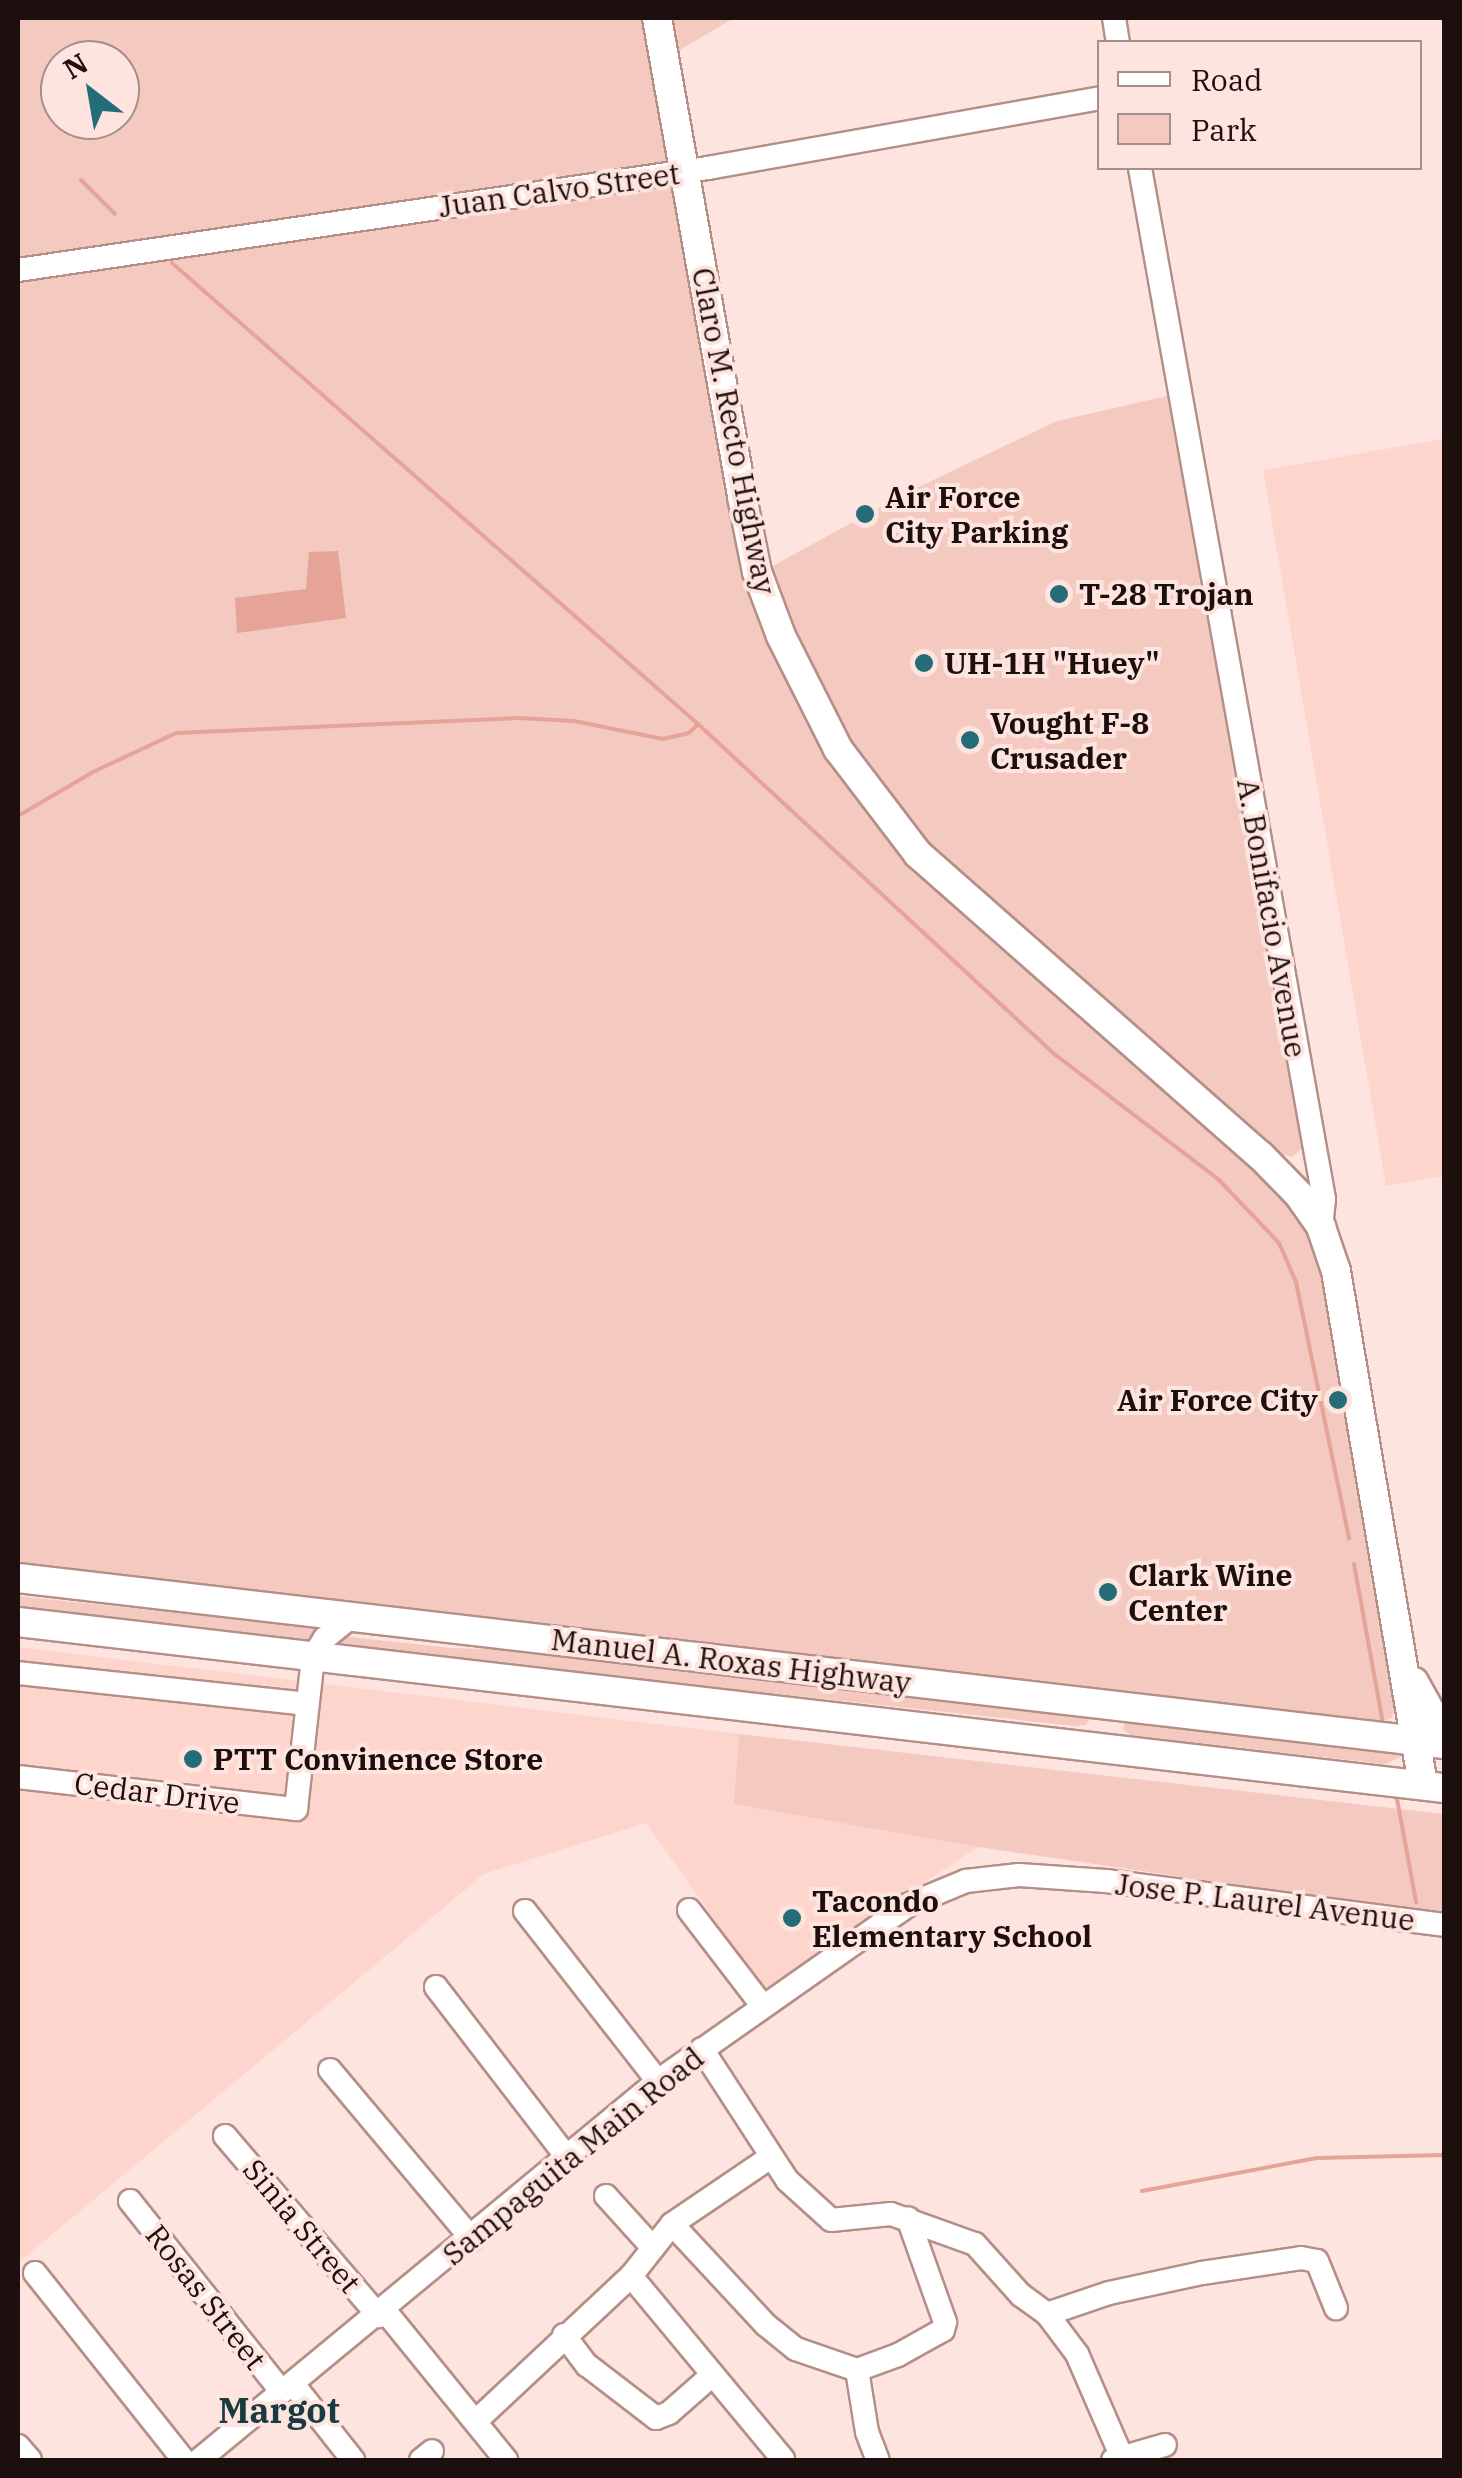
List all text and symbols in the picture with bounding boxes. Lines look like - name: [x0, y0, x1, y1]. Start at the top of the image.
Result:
- north arrow: [40, 40, 140, 140]
- legend: [1097, 40, 1422, 170]
- text: N: [56, 44, 94, 87]
- text: Road: [1191, 60, 1263, 99]
- text: Park: [1191, 110, 1257, 149]
- street label: Juan Calvo Street: [436, 155, 682, 225]
- street label: Claro M. Recto Highway: [685, 265, 783, 597]
- place label: Air Force City Parking: [885, 479, 1068, 550]
- marker: Air Force City Parking: [854, 503, 876, 525]
- place label: T-28 Trojan: [1079, 576, 1254, 612]
- marker: T-28 Trojan: [1048, 583, 1070, 605]
- place label: UH-1H "Huey": [944, 645, 1160, 681]
- marker: UH-1H "Huey": [913, 652, 935, 674]
- place label: Vought F-8 Crusader: [990, 705, 1149, 776]
- marker: Vought F-8 Crusader: [959, 729, 981, 751]
- street label: A. Bonifacio Avenue: [1230, 776, 1314, 1060]
- place label: Air Force City: [1117, 1382, 1318, 1418]
- marker: Air Force City: [1327, 1389, 1349, 1411]
- place label: Clark Wine Center: [1128, 1557, 1293, 1628]
- marker: Clark Wine Center: [1097, 1581, 1119, 1603]
- street label: Manuel A. Roxas Highway: [549, 1621, 913, 1701]
- place label: PTT Convinence Store: [213, 1741, 543, 1777]
- marker: PTT Convinence Store: [182, 1748, 204, 1770]
- street label: Cedar Drive: [72, 1765, 242, 1821]
- street label: Jose P. Laurel Avenue: [1113, 1866, 1417, 1938]
- place label: Tacondo Elementary School: [812, 1883, 1092, 1954]
- marker: Tacondo Elementary School: [781, 1907, 803, 1929]
- street label: Sampaguita Main Road: [435, 2040, 711, 2272]
- street label: Sinia Street: [236, 2152, 368, 2300]
- street label: Rosas Street: [138, 2218, 274, 2376]
- district label: Margot: [218, 2389, 340, 2431]

